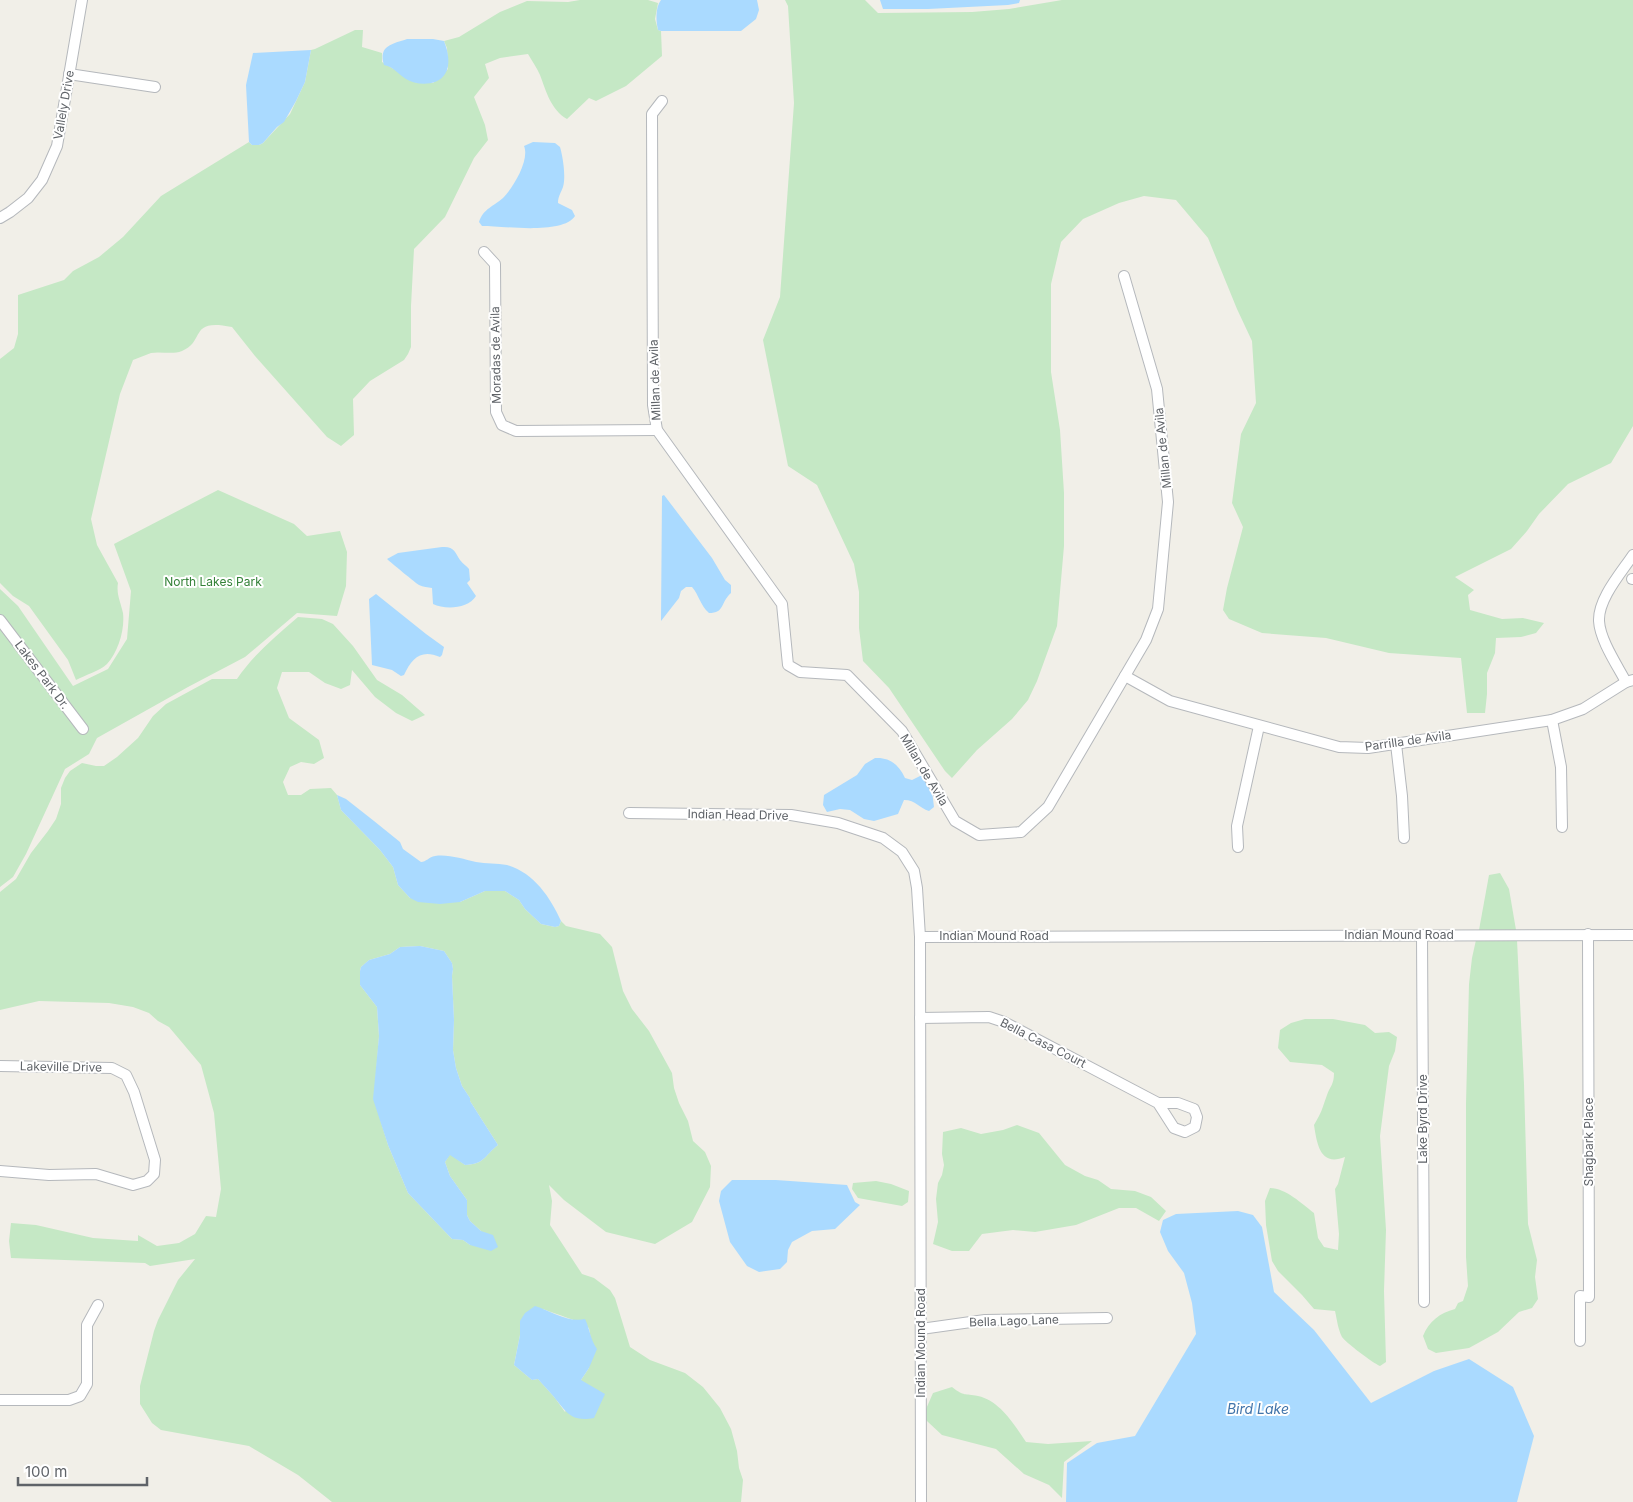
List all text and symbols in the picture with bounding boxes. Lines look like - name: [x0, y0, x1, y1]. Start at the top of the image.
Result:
- street label: Vallely Drive: [50, 69, 77, 141]
- street label: Moradas de Avila: [487, 306, 504, 404]
- street label: Millan de Avila: [646, 339, 663, 421]
- street label: Millan de Avila: [1151, 407, 1174, 489]
- park label: North Lakes Park: [164, 574, 262, 589]
- street label: Lakes Park Dr.: [12, 638, 73, 712]
- street label: Parrilla de Avila: [1364, 727, 1452, 754]
- street label: Millan de Avila: [897, 731, 952, 808]
- street label: Indian Head Drive: [687, 806, 789, 823]
- street label: Indian Mound Road: [1344, 927, 1454, 942]
- street label: Indian Mound Road: [939, 928, 1049, 943]
- street label: Bella Casa Court: [998, 1014, 1089, 1071]
- street label: Lakeville Drive: [20, 1058, 102, 1075]
- street label: Lake Byrd Drive: [1415, 1074, 1430, 1164]
- street label: Shagbark Place: [1581, 1098, 1596, 1186]
- street label: Indian Mound Road: [913, 1288, 928, 1398]
- street label: Bella Lago Lane: [969, 1311, 1059, 1330]
- water label: Bird Lake: [1227, 1400, 1289, 1417]
- scale bar: [18, 1454, 146, 1486]
- text: 100 m: [25, 1462, 67, 1481]

